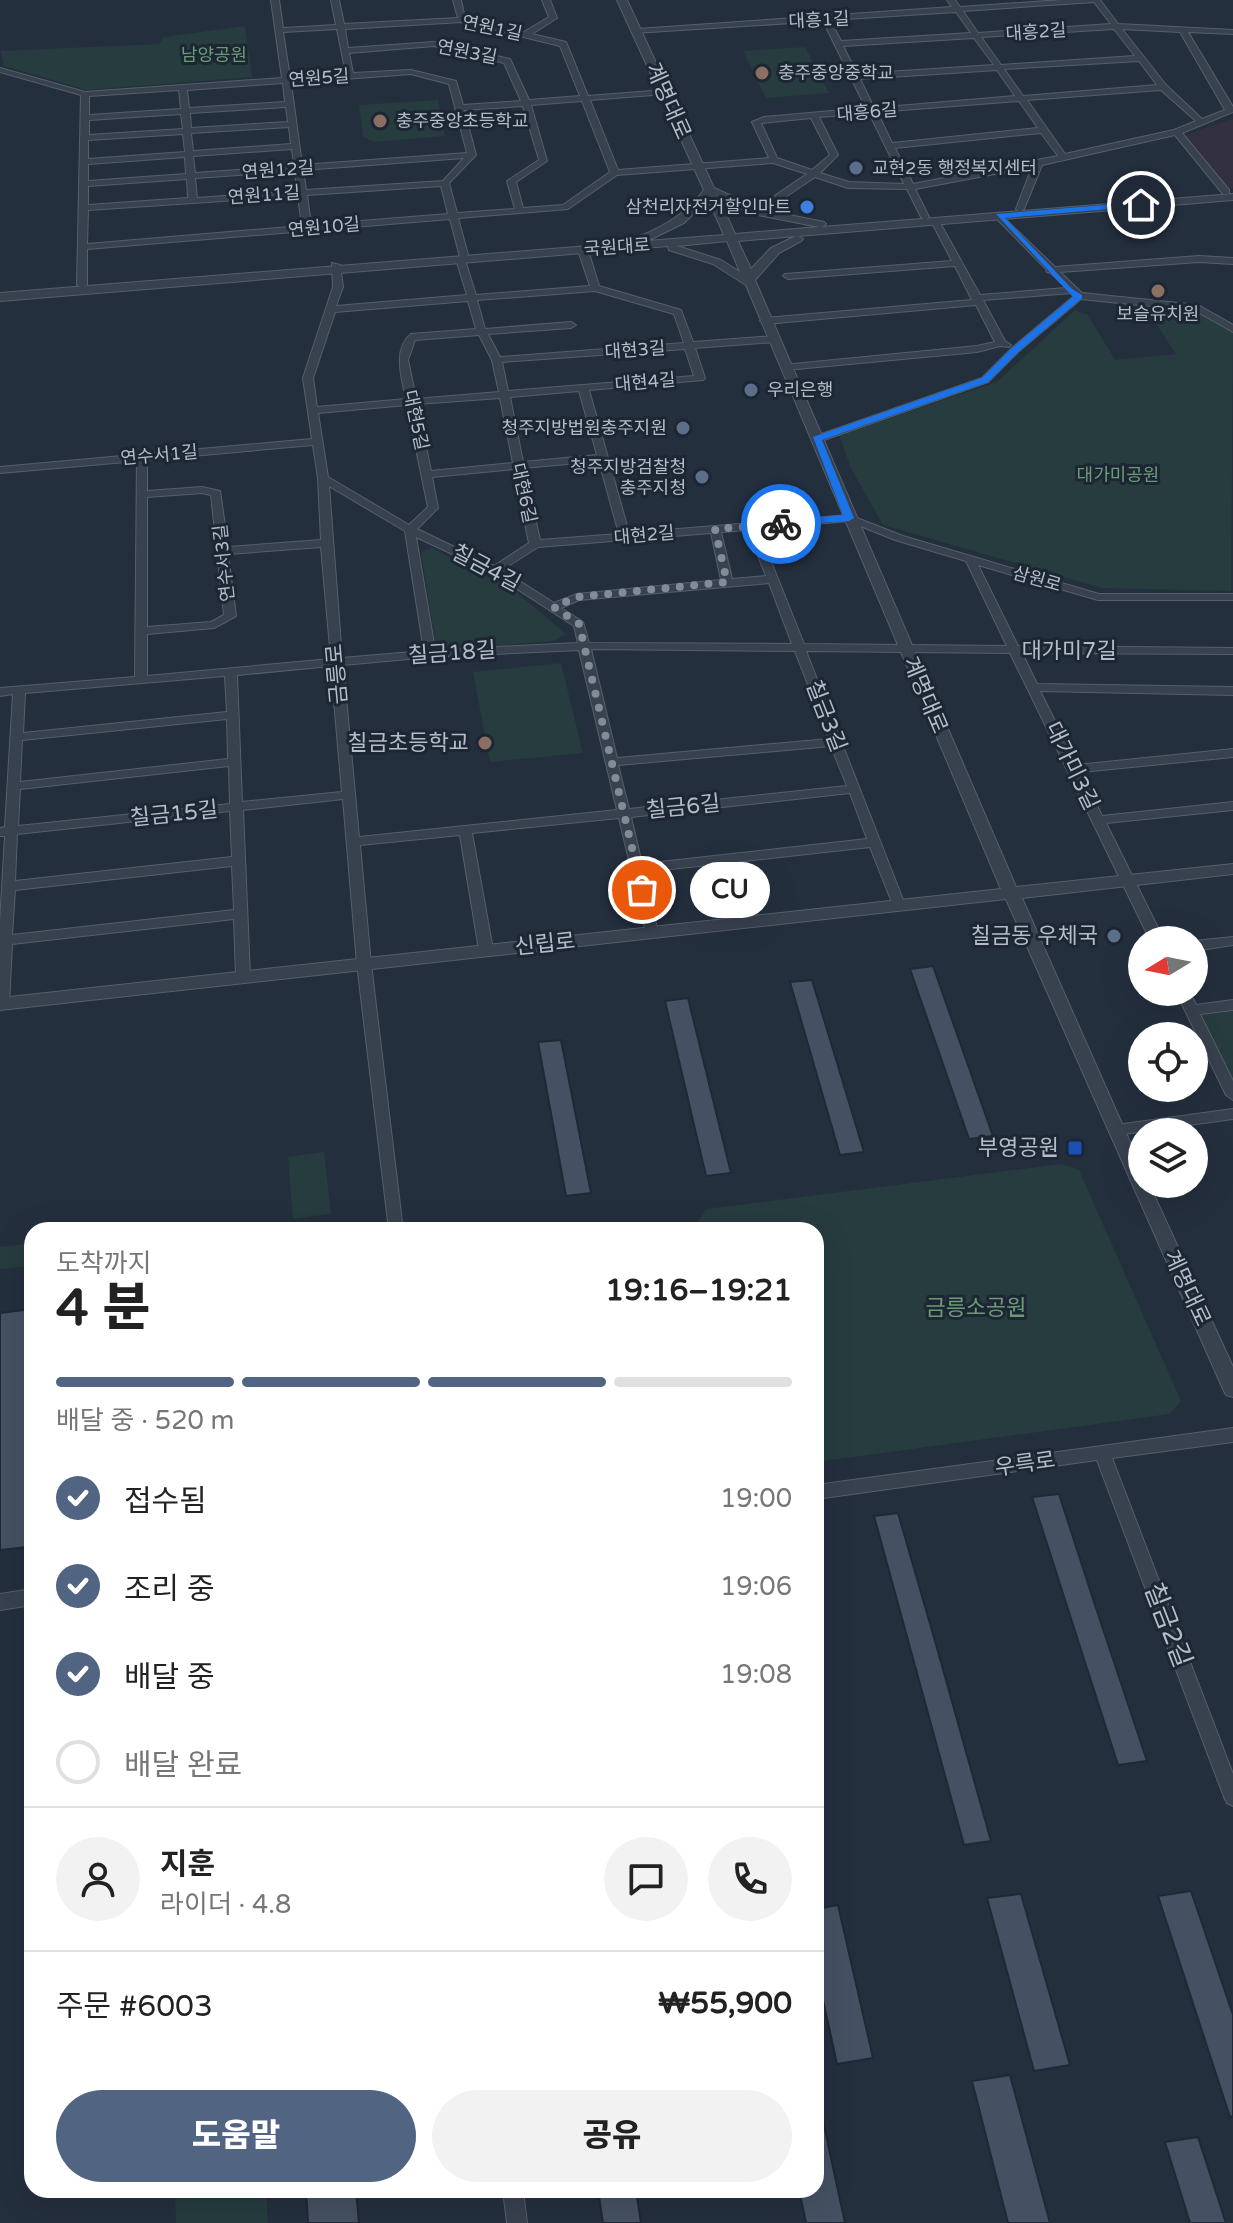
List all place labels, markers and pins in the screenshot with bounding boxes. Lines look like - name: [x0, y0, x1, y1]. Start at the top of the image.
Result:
- place label: 충주중앙중학교: [778, 62, 894, 84]
- marker: 충주중앙중학교: [753, 64, 771, 82]
- place label: 충주중앙초등학교: [396, 110, 528, 132]
- marker: 충주중앙초등학교: [371, 112, 389, 130]
- place label: 교현2동 행정복지센터: [872, 157, 1037, 179]
- marker: 교현2동 행정복지센터: [847, 159, 865, 177]
- pin: [1107, 171, 1175, 239]
- place label: 삼천리자전거할인마트: [625, 196, 791, 218]
- marker: 삼천리자전거할인마트: [798, 198, 816, 216]
- marker: 보슬유치원: [1149, 282, 1167, 300]
- place label: 보슬유치원: [1117, 303, 1199, 325]
- place label: 우리은행: [767, 379, 833, 401]
- marker: 우리은행: [742, 381, 760, 399]
- place label: 청주지방법원충주지원: [501, 417, 667, 439]
- marker: 청주지방법원충주지원: [674, 419, 692, 437]
- place label: 청주지방검찰청 충주지청: [570, 456, 686, 499]
- marker: 청주지방검찰청 충주지청: [693, 468, 711, 486]
- place label: 칠금초등학교: [348, 730, 469, 756]
- marker: 칠금초등학교: [476, 734, 494, 752]
- pin: [608, 856, 676, 924]
- callout: CU: [690, 862, 770, 918]
- place label: 칠금동 우체국: [971, 923, 1098, 949]
- marker: 칠금동 우체국: [1105, 927, 1123, 945]
- place label: 부영공원: [978, 1135, 1059, 1161]
- marker: 부영공원: [1066, 1139, 1084, 1157]

